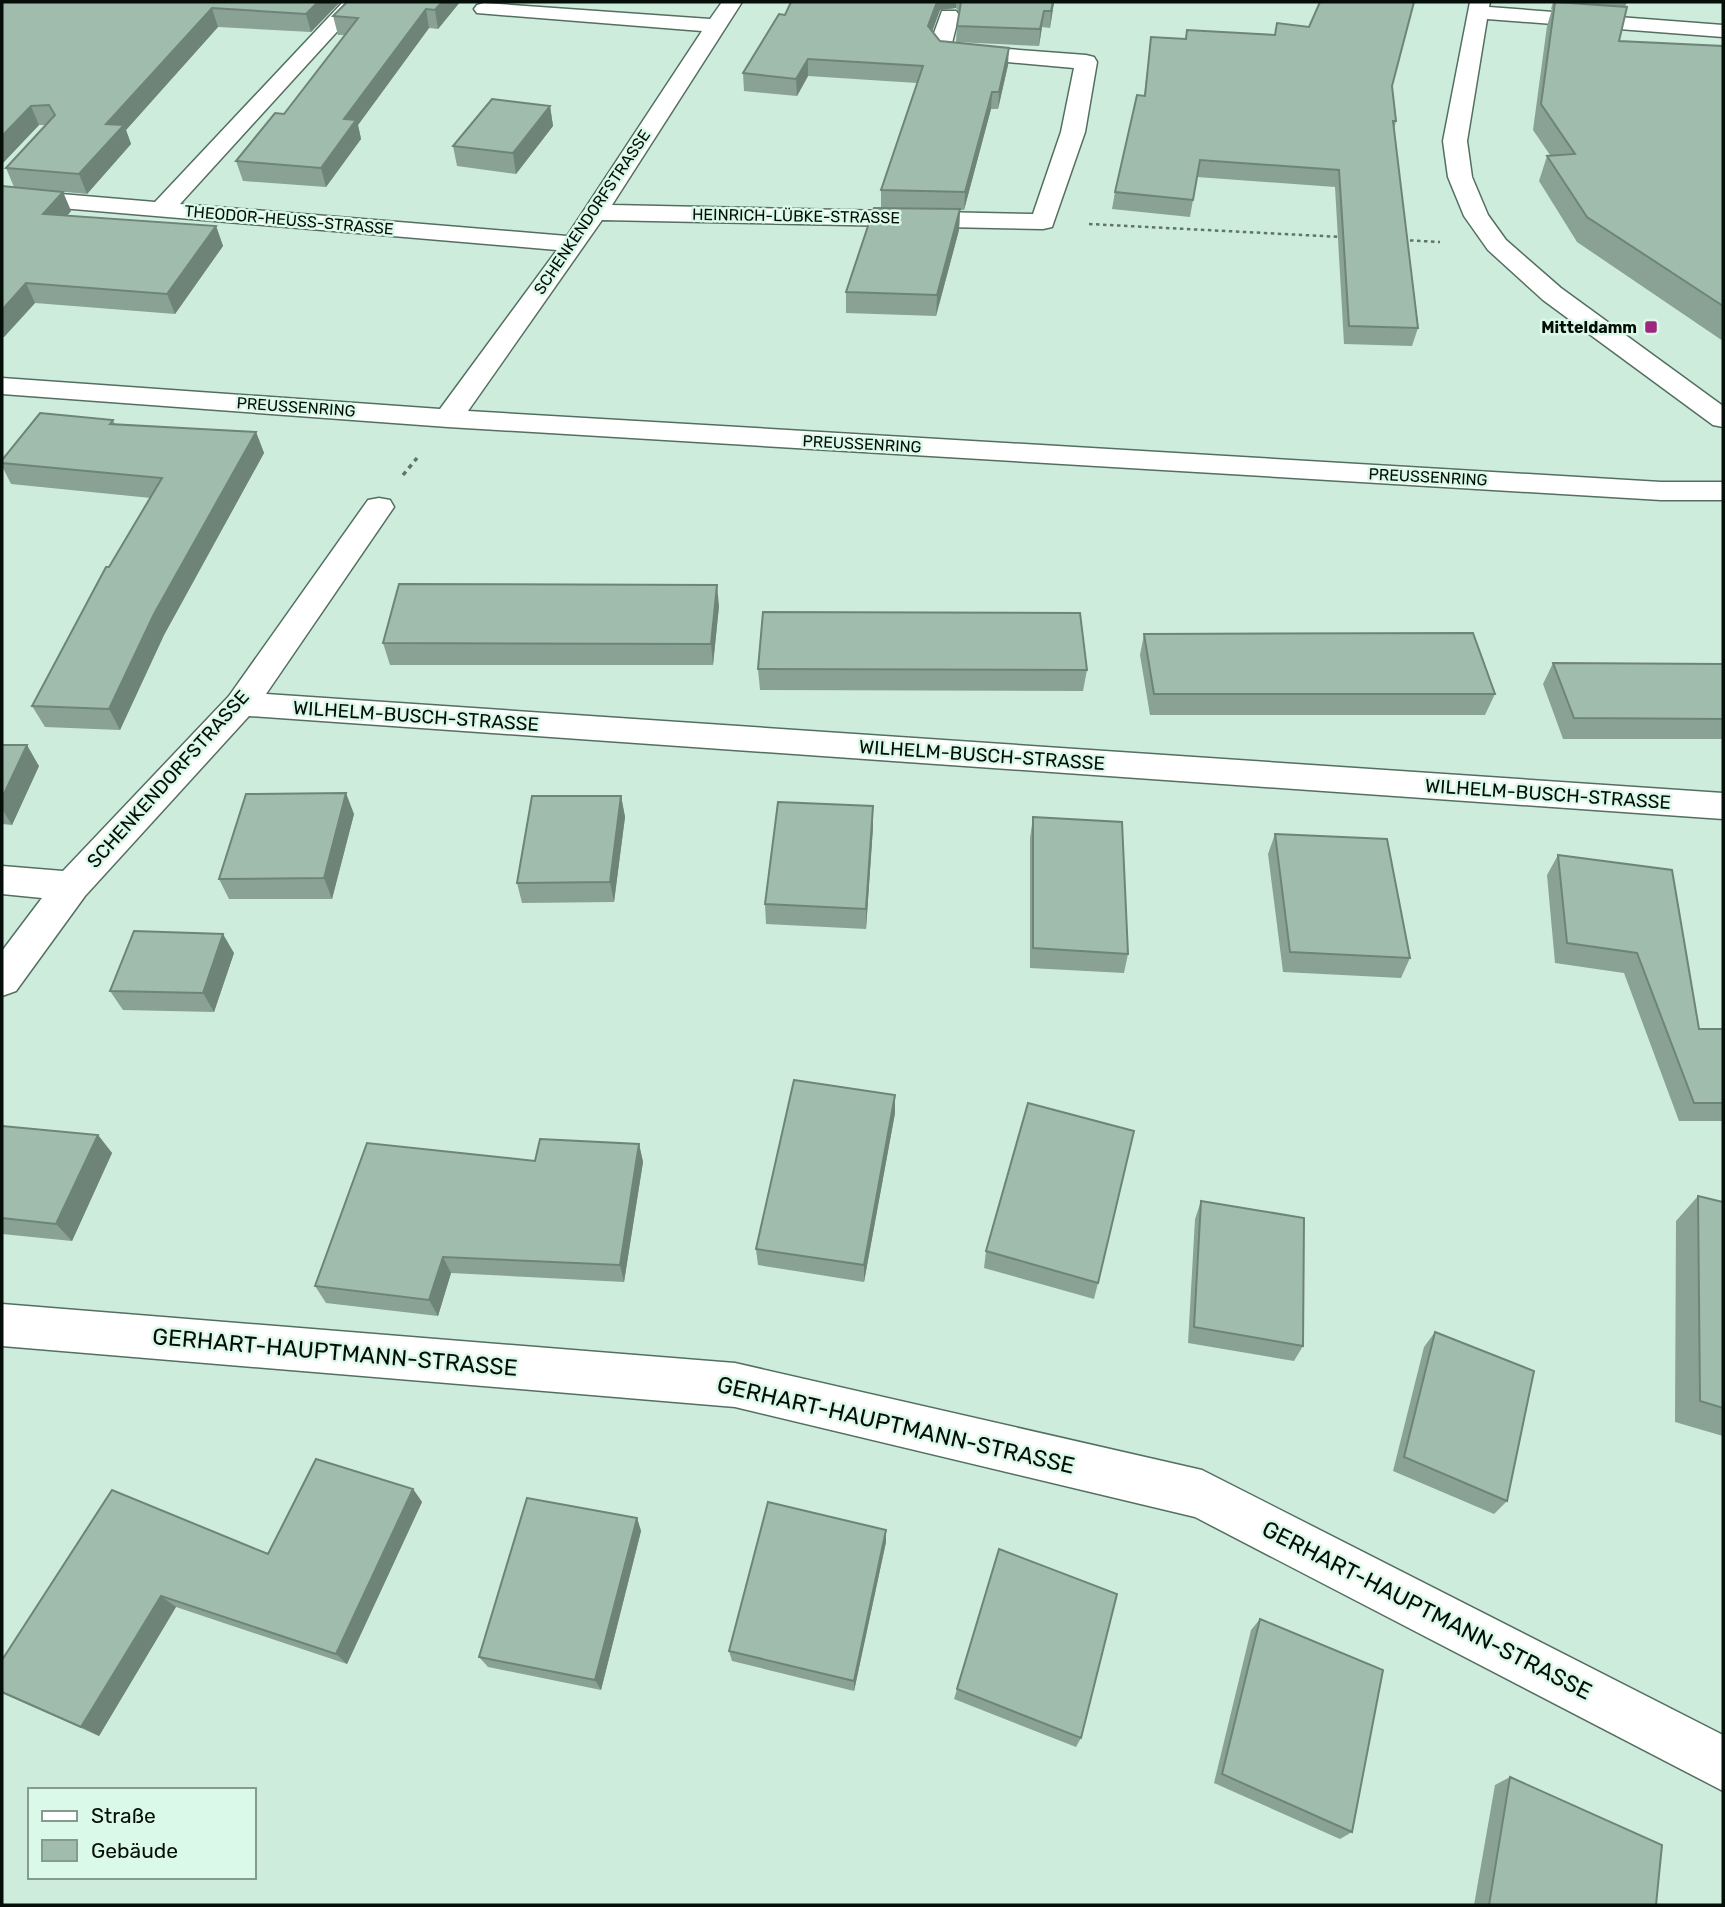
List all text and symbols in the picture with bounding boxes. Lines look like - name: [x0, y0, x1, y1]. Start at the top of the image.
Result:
- street label: SCHENKENDORFSTRASSE: [530, 126, 654, 298]
- street label: THEODOR-HEUSS-STRASSE: [184, 201, 394, 239]
- street label: HEINRICH-LÜBKE-STRASSE: [692, 205, 900, 227]
- place label: Mitteldamm: [1541, 318, 1637, 337]
- marker: Mitteldamm: [1643, 319, 1659, 335]
- street label: PREUSSENRING: [236, 393, 356, 421]
- street label: PREUSSENRING: [802, 431, 922, 457]
- street label: PREUSSENRING: [1368, 464, 1488, 490]
- street label: SCHENKENDORFSTRASSE: [82, 685, 254, 873]
- street label: WILHELM-BUSCH-STRASSE: [292, 696, 540, 736]
- street label: WILHELM-BUSCH-STRASSE: [858, 735, 1106, 775]
- street label: WILHELM-BUSCH-STRASSE: [1424, 774, 1672, 814]
- street label: GERHART-HAUPTMANN-STRASSE: [151, 1322, 519, 1382]
- street label: GERHART-HAUPTMANN-STRASSE: [714, 1370, 1078, 1480]
- street label: GERHART-HAUPTMANN-STRASSE: [1257, 1514, 1597, 1706]
- legend: [28, 1788, 256, 1879]
- text: Straße: [91, 1803, 156, 1828]
- text: Gebäude: [91, 1838, 178, 1863]

